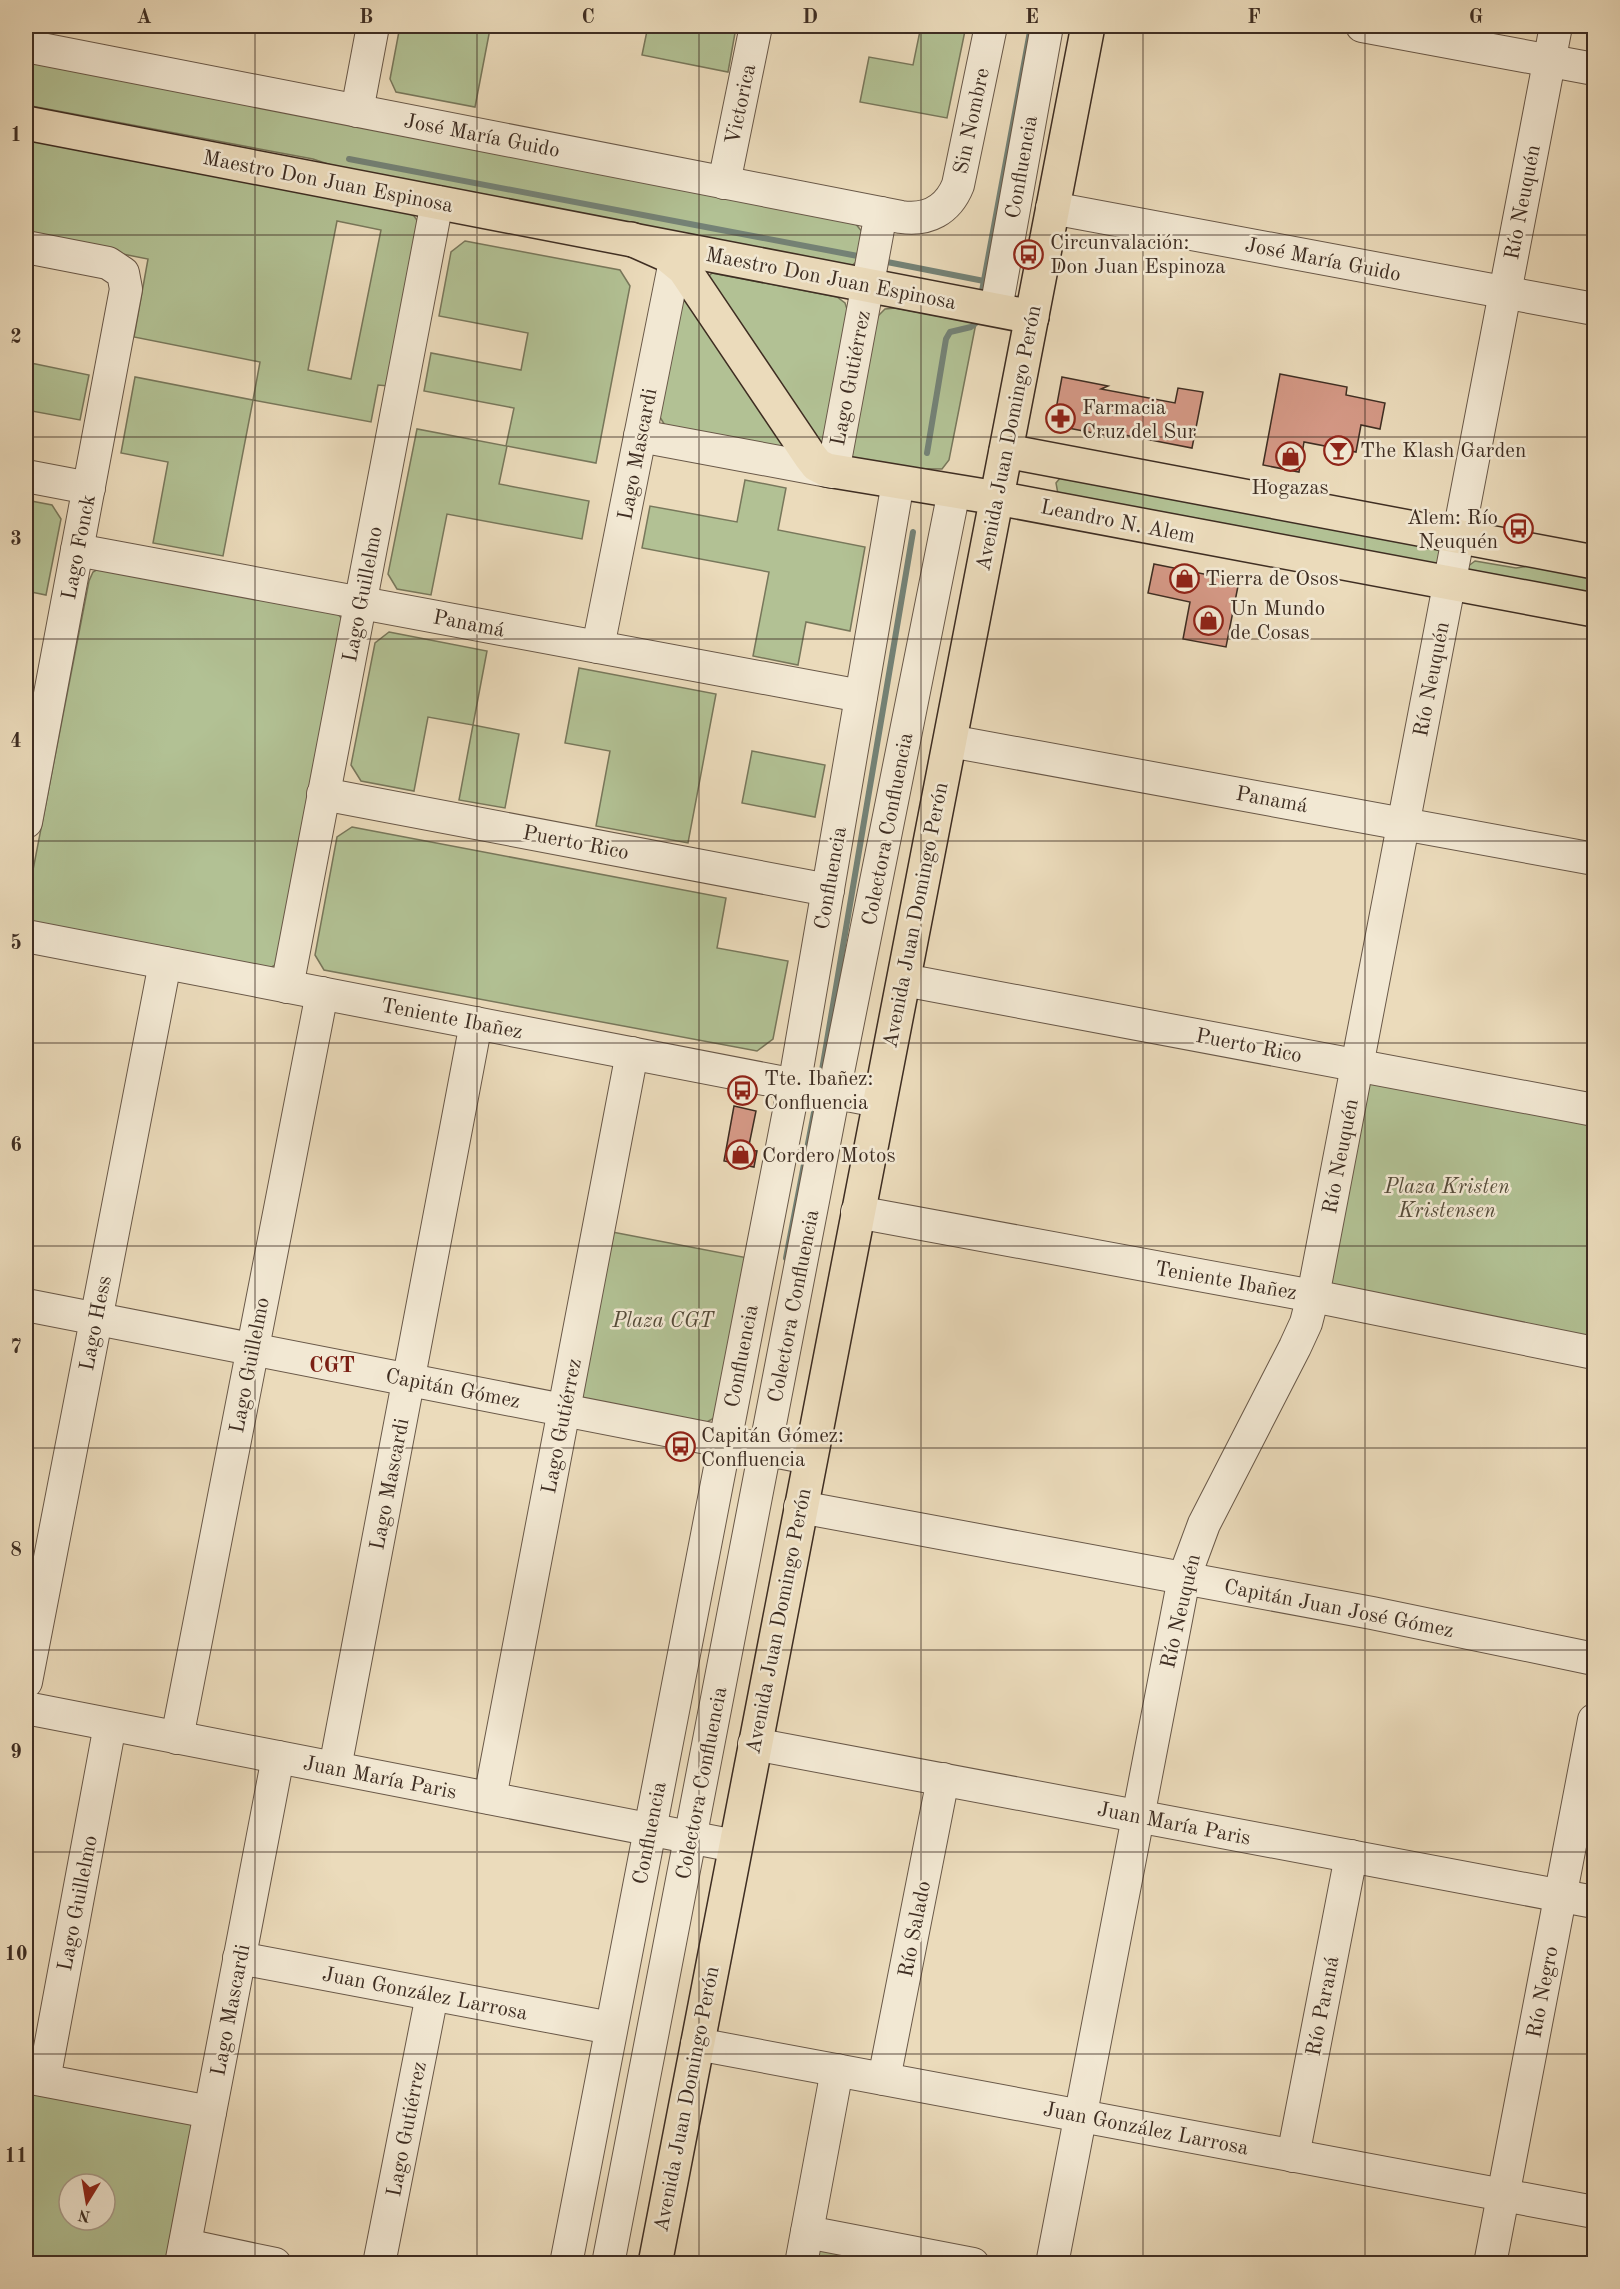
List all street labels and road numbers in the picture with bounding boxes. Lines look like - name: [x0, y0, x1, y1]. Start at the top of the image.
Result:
- street label: Victorica: [723, 62, 760, 146]
- street label: Sin Nombre: [951, 66, 994, 176]
- street label: José María Guido: [402, 111, 561, 162]
- street label: Confluencia: [1003, 114, 1042, 220]
- street label: Río Neuquén: [1502, 143, 1545, 262]
- street label: Maestro Don Juan Espinosa: [201, 148, 455, 217]
- street label: José María Guido: [1243, 235, 1402, 286]
- street label: Maestro Don Juan Espinosa: [704, 245, 958, 314]
- street label: Avenida Juan Domingo Perón: [973, 304, 1046, 573]
- street label: Lago Gutiérrez: [828, 309, 875, 448]
- street label: Lago Mascardi: [615, 387, 662, 522]
- street label: Lago Fonck: [59, 493, 100, 602]
- street label: Leandro N. Alem: [1039, 497, 1197, 548]
- street label: Lago Guillelmo: [340, 525, 387, 664]
- street label: Panamá: [431, 607, 506, 642]
- street label: Río Neuquén: [1411, 620, 1454, 739]
- street label: Colectora Confluencia: [859, 731, 917, 927]
- street label: Avenida Juan Domingo Perón: [880, 781, 953, 1050]
- street label: Panamá: [1234, 784, 1309, 817]
- street label: Puerto Rico: [521, 823, 631, 864]
- street label: Confluencia: [812, 825, 851, 931]
- street label: Teniente Ibañez: [379, 995, 524, 1043]
- street label: Puerto Rico: [1194, 1026, 1304, 1067]
- street label: Río Neuquén: [1320, 1097, 1363, 1216]
- street label: Colectora Confluencia: [765, 1208, 823, 1404]
- street label: Teniente Ibañez: [1153, 1259, 1298, 1304]
- street label: Lago Hess: [77, 1274, 116, 1373]
- street label: Lago Guillelmo: [227, 1296, 274, 1435]
- street label: Confluencia: [722, 1303, 763, 1410]
- street label: Lago Gutiérrez: [539, 1357, 586, 1496]
- street label: Capitán Gómez: [383, 1366, 522, 1413]
- street label: Lago Mascardi: [367, 1417, 414, 1552]
- street label: Avenida Juan Domingo Perón: [743, 1487, 816, 1756]
- street label: Río Neuquén: [1158, 1552, 1205, 1671]
- street label: Capitán Juan José Gómez: [1222, 1577, 1455, 1642]
- street label: Colectora Confluencia: [673, 1685, 731, 1881]
- street label: Juan María Paris: [301, 1753, 458, 1804]
- street label: Confluencia: [630, 1780, 671, 1887]
- street label: Juan María Paris: [1095, 1799, 1252, 1850]
- street label: Lago Guillelmo: [55, 1834, 102, 1973]
- street label: Río Salado: [896, 1879, 935, 1979]
- street label: Lago Mascardi: [208, 1943, 255, 2078]
- street label: Río Negro: [1524, 1945, 1563, 2040]
- street label: Río Paraná: [1303, 1954, 1343, 2058]
- street label: Juan González Larrosa: [320, 1964, 529, 2025]
- street label: Avenida Juan Domingo Perón: [651, 1965, 724, 2234]
- street label: Lago Gutiérrez: [384, 2060, 431, 2199]
- street label: Juan González Larrosa: [1041, 2099, 1250, 2160]

